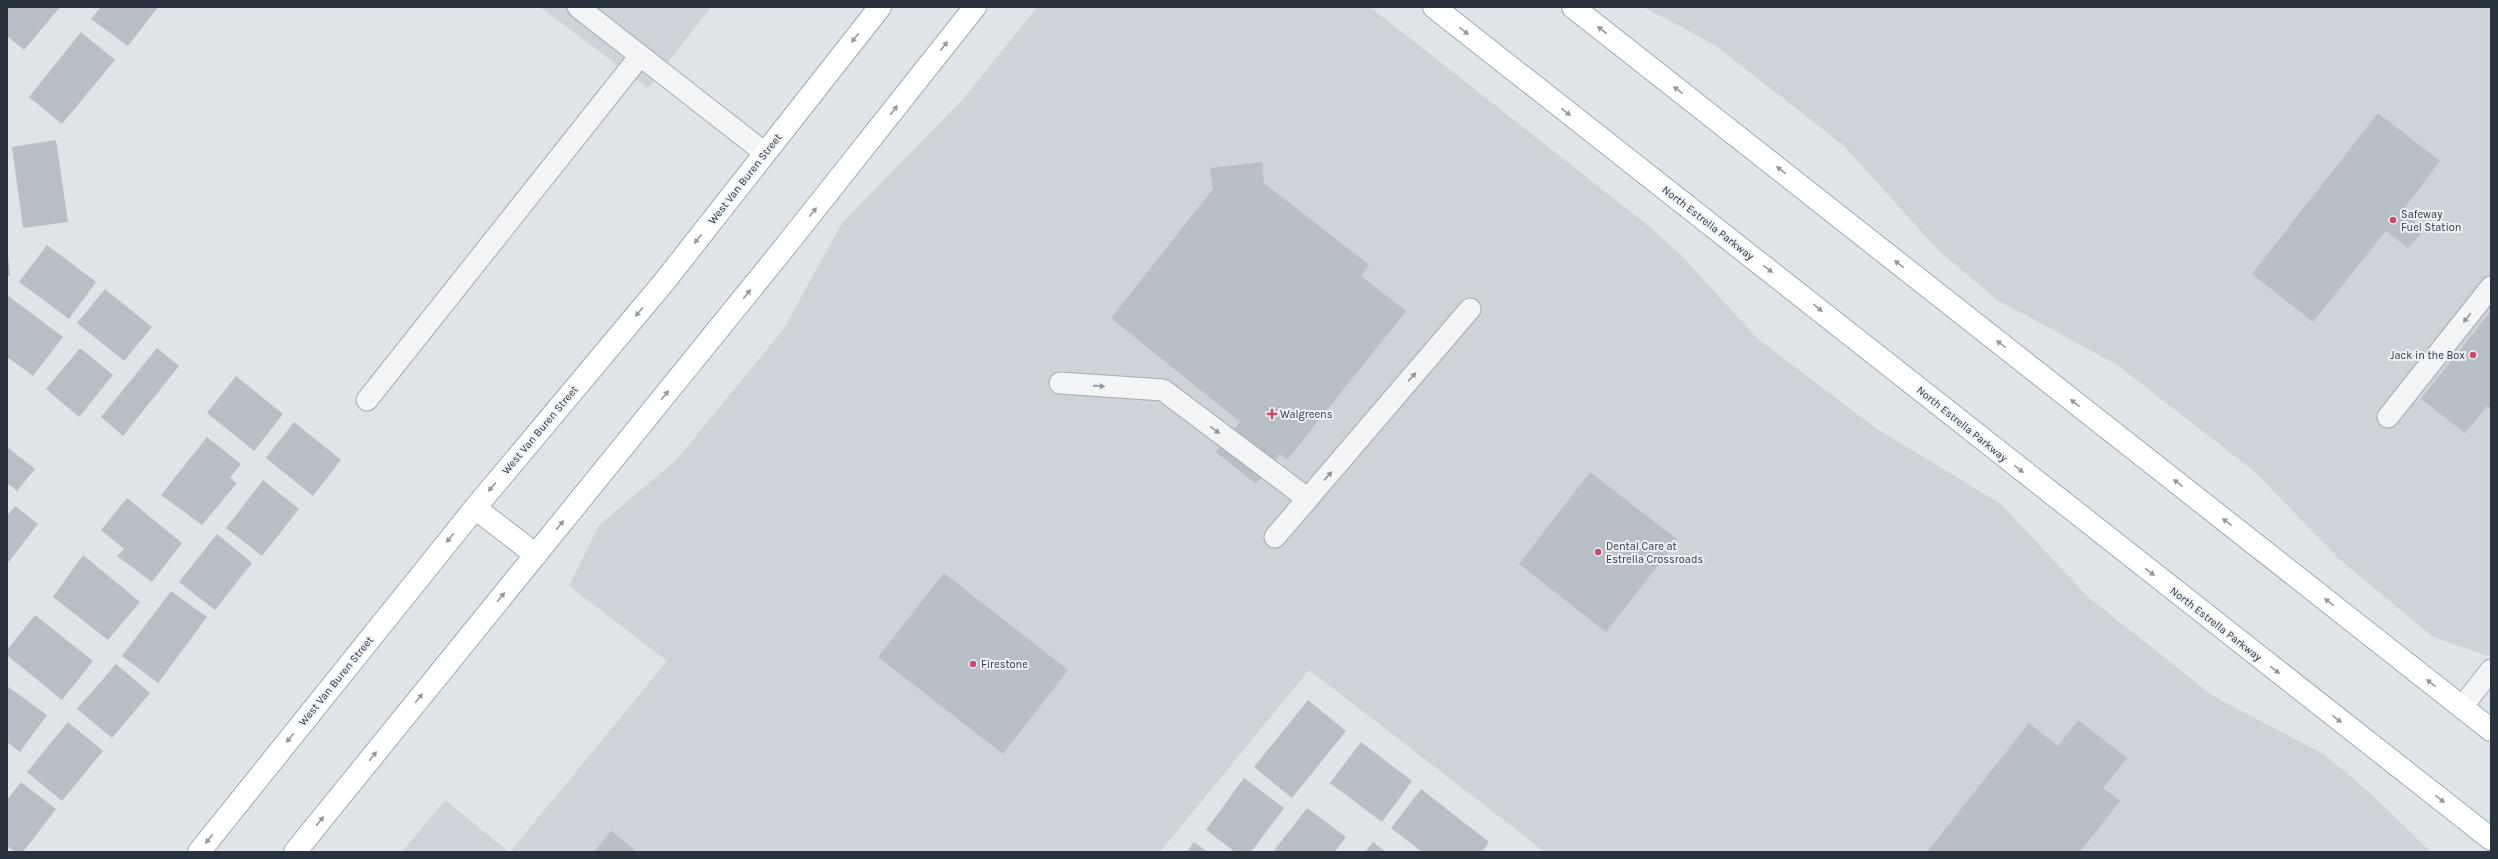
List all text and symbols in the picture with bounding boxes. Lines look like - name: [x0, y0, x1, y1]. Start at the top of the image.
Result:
- one-way arrow: [1597, 26, 1608, 35]
- one-way arrow: [1459, 27, 1470, 36]
- one-way arrow: [851, 32, 860, 43]
- one-way arrow: [940, 41, 949, 52]
- one-way arrow: [1673, 86, 1684, 94]
- one-way arrow: [889, 105, 898, 116]
- one-way arrow: [1561, 108, 1572, 116]
- street label: West Van Buren Street: [706, 131, 784, 227]
- one-way arrow: [1775, 166, 1786, 174]
- street label: North Estrella Parkway: [1660, 183, 1756, 263]
- one-way arrow: [808, 207, 817, 218]
- place label: Safeway Fuel Station: [2401, 208, 2461, 234]
- marker: Safeway Fuel Station: [2388, 215, 2398, 225]
- one-way arrow: [693, 234, 702, 245]
- one-way arrow: [1894, 259, 1905, 268]
- one-way arrow: [1763, 265, 1774, 274]
- one-way arrow: [743, 288, 751, 299]
- one-way arrow: [1812, 304, 1823, 313]
- one-way arrow: [634, 307, 643, 318]
- one-way arrow: [2462, 312, 2471, 323]
- one-way arrow: [1995, 340, 2006, 349]
- place label: Jack in the Box: [2390, 349, 2465, 362]
- marker: Jack in the Box: [2468, 350, 2478, 360]
- one-way arrow: [1408, 372, 1417, 382]
- one-way arrow: [1093, 382, 1105, 389]
- street label: West Van Buren Street: [499, 383, 581, 477]
- street label: North Estrella Parkway: [1914, 383, 2010, 465]
- one-way arrow: [661, 389, 670, 400]
- one-way arrow: [2070, 399, 2081, 407]
- place label: Walgreens: [1280, 408, 1333, 421]
- marker: Walgreens: [1267, 409, 1277, 419]
- one-way arrow: [1210, 425, 1221, 434]
- one-way arrow: [2014, 465, 2025, 474]
- one-way arrow: [1323, 470, 1332, 481]
- one-way arrow: [2172, 479, 2183, 487]
- one-way arrow: [488, 482, 497, 492]
- one-way arrow: [2221, 517, 2232, 526]
- one-way arrow: [556, 519, 565, 530]
- one-way arrow: [446, 533, 455, 544]
- place label: Dental Care at Estrella Crossroads: [1606, 540, 1703, 566]
- marker: Dental Care at Estrella Crossroads: [1593, 547, 1603, 557]
- one-way arrow: [2145, 568, 2156, 577]
- street label: North Estrella Parkway: [2168, 584, 2264, 664]
- one-way arrow: [497, 592, 506, 603]
- one-way arrow: [2323, 598, 2334, 606]
- street label: West Van Buren Street: [296, 634, 376, 728]
- place label: Firestone: [981, 658, 1028, 671]
- marker: Firestone: [968, 659, 978, 669]
- one-way arrow: [2269, 665, 2280, 674]
- one-way arrow: [2426, 678, 2437, 687]
- one-way arrow: [415, 693, 424, 704]
- one-way arrow: [2332, 714, 2343, 723]
- one-way arrow: [286, 733, 295, 743]
- one-way arrow: [368, 750, 377, 761]
- one-way arrow: [2434, 794, 2445, 803]
- one-way arrow: [315, 816, 324, 827]
- one-way arrow: [204, 834, 213, 845]

